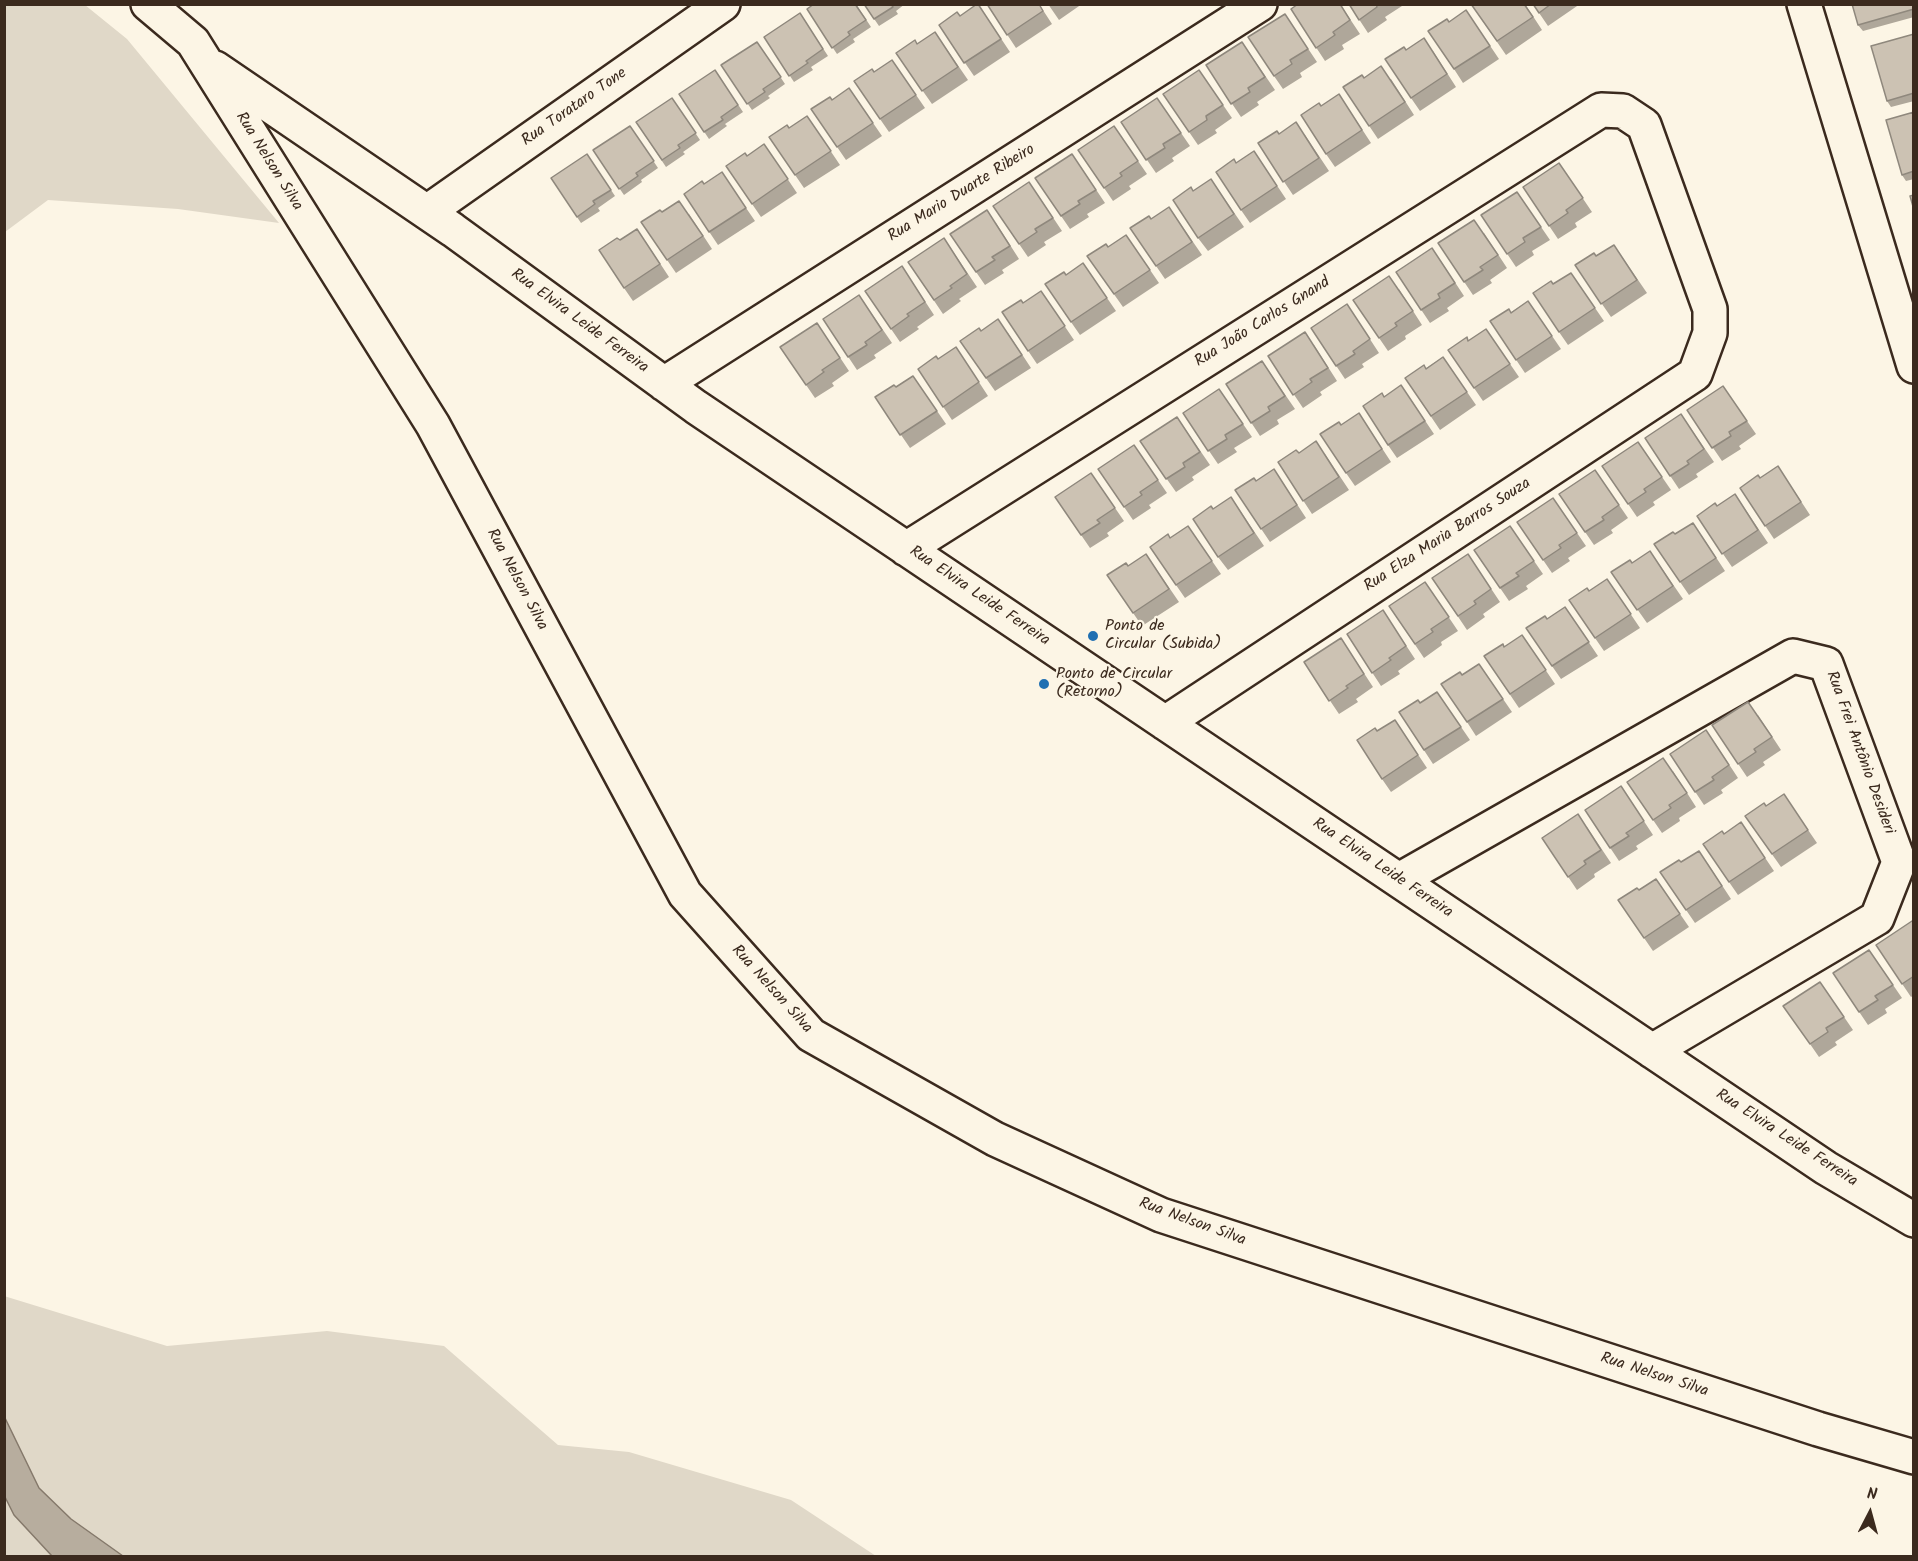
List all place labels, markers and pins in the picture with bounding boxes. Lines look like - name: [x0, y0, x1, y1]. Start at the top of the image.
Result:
- place label: Ponto de Circular (Subida): [1105, 617, 1221, 655]
- marker: Ponto de Circular (Subida): [1086, 629, 1100, 643]
- place label: Ponto de Circular (Retorno): [1056, 665, 1172, 703]
- marker: Ponto de Circular (Retorno): [1037, 677, 1051, 691]

